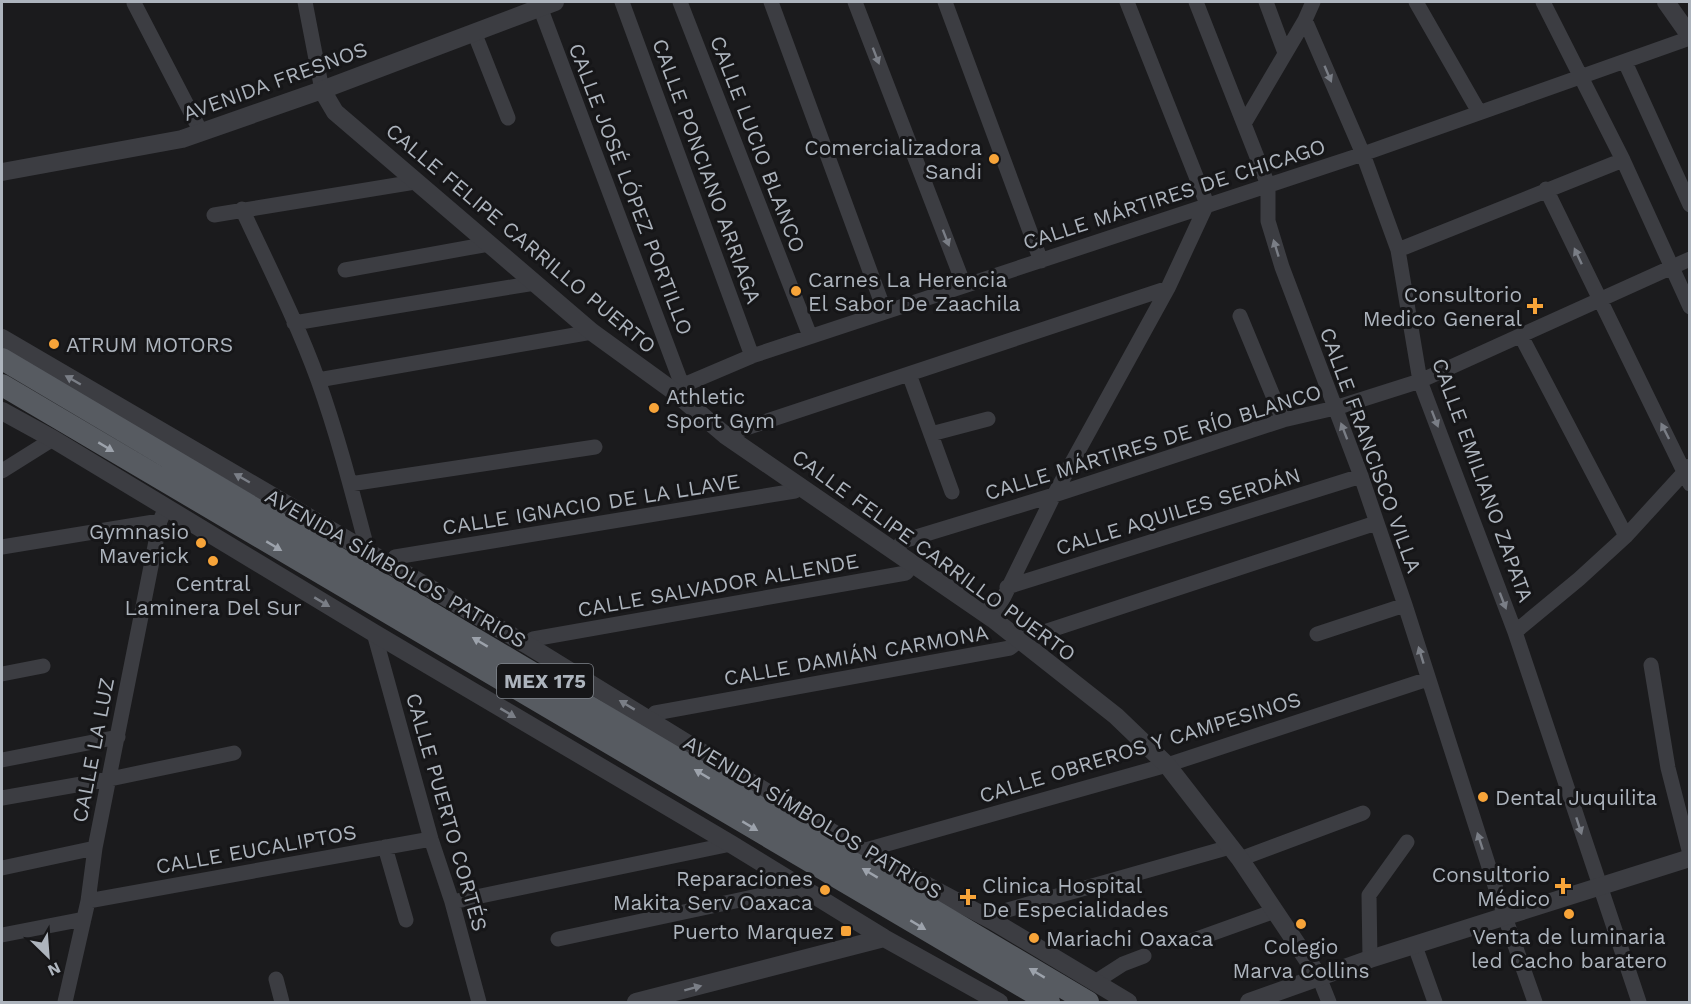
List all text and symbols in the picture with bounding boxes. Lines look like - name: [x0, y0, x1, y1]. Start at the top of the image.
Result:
- street label: CALLE LUCIO BLANCO: [705, 32, 811, 256]
- street label: CALLE PONCIANO ARRIAGA: [647, 35, 767, 307]
- street label: AVENIDA FRESNOS: [179, 36, 371, 126]
- street label: CALLE JOSÉ LÓPEZ PORTILLO: [564, 39, 698, 339]
- one-way arrow: [872, 47, 881, 65]
- one-way arrow: [1324, 65, 1333, 82]
- street label: CALLE FELIPE CARRILLO PUERTO: [381, 118, 661, 358]
- street label: CALLE MÁRTIRES DE CHICAGO: [1020, 133, 1328, 255]
- place label: Comercializadora Sandi: [804, 135, 982, 184]
- marker: Comercializadora Sandi: [987, 152, 1001, 166]
- one-way arrow: [942, 229, 951, 247]
- one-way arrow: [1271, 239, 1280, 257]
- one-way arrow: [1574, 248, 1583, 265]
- place label: Carnes La Herencia El Sabor De Zaachila: [808, 267, 1021, 316]
- place label: Consultorio Medico General: [1363, 282, 1523, 331]
- marker: Carnes La Herencia El Sabor De Zaachila: [789, 284, 803, 298]
- marker: Consultorio Medico General: [1526, 297, 1544, 315]
- street label: CALLE FRANCISCO VILLA: [1315, 324, 1427, 576]
- place label: ATRUM MOTORS: [66, 332, 233, 357]
- marker: ATRUM MOTORS: [47, 337, 61, 351]
- street label: CALLE EMILIANO ZAPATA: [1427, 355, 1539, 606]
- one-way arrow: [64, 375, 81, 385]
- street label: CALLE MÁRTIRES DE RÍO BLANCO: [982, 379, 1324, 505]
- place label: Athletic Sport Gym: [666, 384, 775, 433]
- marker: Athletic Sport Gym: [647, 401, 661, 415]
- one-way arrow: [1430, 410, 1440, 428]
- one-way arrow: [1339, 422, 1348, 440]
- one-way arrow: [1660, 423, 1669, 440]
- one-way arrow: [98, 442, 115, 452]
- street label: CALLE FELIPE CARRILLO PUERTO: [787, 444, 1081, 666]
- street label: CALLE AQUILES SERDÁN: [1053, 462, 1303, 560]
- street label: CALLE IGNACIO DE LA LLAVE: [440, 468, 742, 540]
- one-way arrow: [233, 473, 250, 483]
- street label: AVENIDA SÍMBOLOS PATRIOS: [261, 483, 531, 653]
- place label: Gymnasio Maverick: [89, 519, 189, 568]
- marker: Gymnasio Maverick: [194, 536, 208, 550]
- one-way arrow: [266, 541, 283, 551]
- street label: CALLE SALVADOR ALLENDE: [575, 548, 861, 622]
- marker: Central Laminera Del Sur: [206, 554, 220, 568]
- place label: Central Laminera Del Sur: [125, 571, 302, 620]
- one-way arrow: [1499, 592, 1509, 610]
- one-way arrow: [314, 597, 331, 608]
- street label: CALLE DAMIÁN CARMONA: [722, 619, 990, 691]
- one-way arrow: [471, 637, 488, 647]
- one-way arrow: [1416, 646, 1425, 664]
- road number: MEX 175: [497, 664, 593, 698]
- street label: CALLE LA LUZ: [67, 675, 119, 825]
- street label: CALLE OBREROS Y CAMPESINOS: [976, 686, 1304, 808]
- street label: CALLE PUERTO CORTÉS: [401, 690, 493, 934]
- one-way arrow: [618, 700, 635, 710]
- one-way arrow: [500, 707, 516, 718]
- street label: AVENIDA SÍMBOLOS PATRIOS: [679, 730, 947, 904]
- one-way arrow: [694, 768, 710, 779]
- place label: Dental Juquilita: [1495, 785, 1657, 810]
- marker: Dental Juquilita: [1476, 790, 1490, 804]
- one-way arrow: [1575, 817, 1584, 835]
- street label: CALLE EUCALIPTOS: [154, 819, 358, 879]
- one-way arrow: [742, 821, 759, 831]
- one-way arrow: [1475, 832, 1485, 850]
- place label: Consultorio Médico: [1432, 862, 1550, 911]
- place label: Reparaciones Makita Serv Oaxaca: [613, 866, 813, 915]
- one-way arrow: [861, 869, 878, 879]
- place label: Clinica Hospital De Especialidades: [982, 873, 1169, 922]
- marker: Consultorio Médico: [1554, 877, 1572, 895]
- marker: Reparaciones Makita Serv Oaxaca: [818, 883, 832, 897]
- marker: Clinica Hospital De Especialidades: [959, 888, 977, 906]
- marker: Venta de luminaria led Cacho baratero: [1562, 907, 1576, 921]
- marker: Colegio Marva Collins: [1294, 917, 1308, 931]
- place label: Puerto Marquez: [672, 919, 834, 944]
- one-way arrow: [910, 920, 926, 931]
- marker: Puerto Marquez: [839, 924, 853, 938]
- place label: Venta de luminaria led Cacho baratero: [1471, 924, 1667, 973]
- north arrow: [18, 926, 78, 986]
- place label: Mariachi Oaxaca: [1046, 926, 1213, 951]
- marker: Mariachi Oaxaca: [1027, 931, 1041, 945]
- place label: Colegio Marva Collins: [1233, 934, 1369, 983]
- text: N: [45, 958, 64, 980]
- one-way arrow: [1029, 967, 1045, 978]
- one-way arrow: [683, 982, 702, 992]

